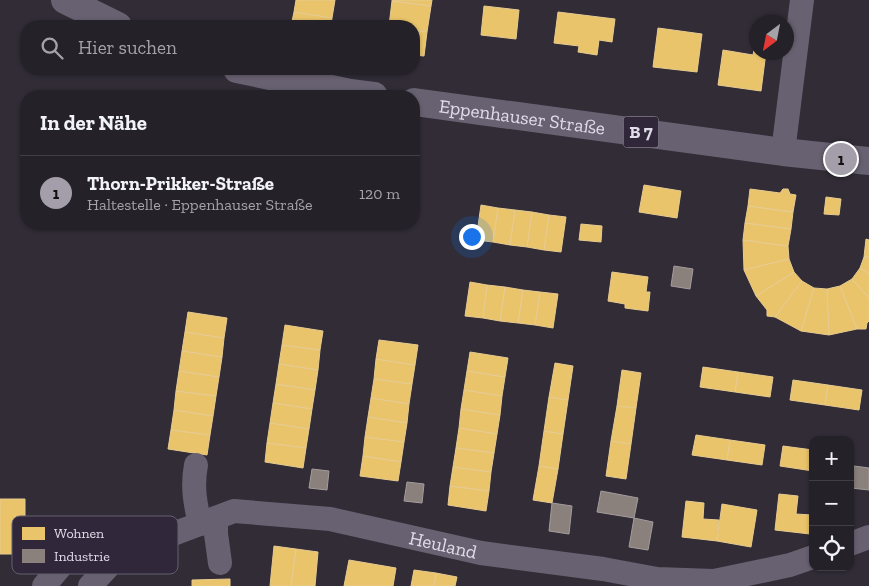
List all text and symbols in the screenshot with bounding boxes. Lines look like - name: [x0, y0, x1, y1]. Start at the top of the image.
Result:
- north arrow: [749, 15, 794, 60]
- search box: [20, 20, 420, 75]
- icon: search: [38, 34, 66, 62]
- text: Hier suchen: [78, 36, 177, 59]
- street label: Eppenhauser Straße: [438, 94, 607, 139]
- text: In der Nähe: [40, 110, 147, 135]
- road number: B 7: [624, 116, 658, 148]
- pin: 1: [825, 140, 857, 178]
- text: Thorn-Prikker-Straße: [87, 172, 274, 195]
- text: 1: [53, 184, 59, 203]
- text: 120 m: [359, 184, 400, 203]
- text: Haltestelle · Eppenhauser Straße: [87, 195, 312, 214]
- your location: [459, 224, 485, 250]
- map controls: [809, 436, 854, 571]
- button: +: [809, 436, 854, 481]
- button: −: [809, 481, 854, 526]
- legend: [12, 516, 178, 574]
- text: Wohnen: [54, 525, 104, 542]
- street label: Heuland: [407, 526, 480, 563]
- button: locate: [809, 526, 854, 571]
- text: Industrie: [54, 548, 110, 565]

